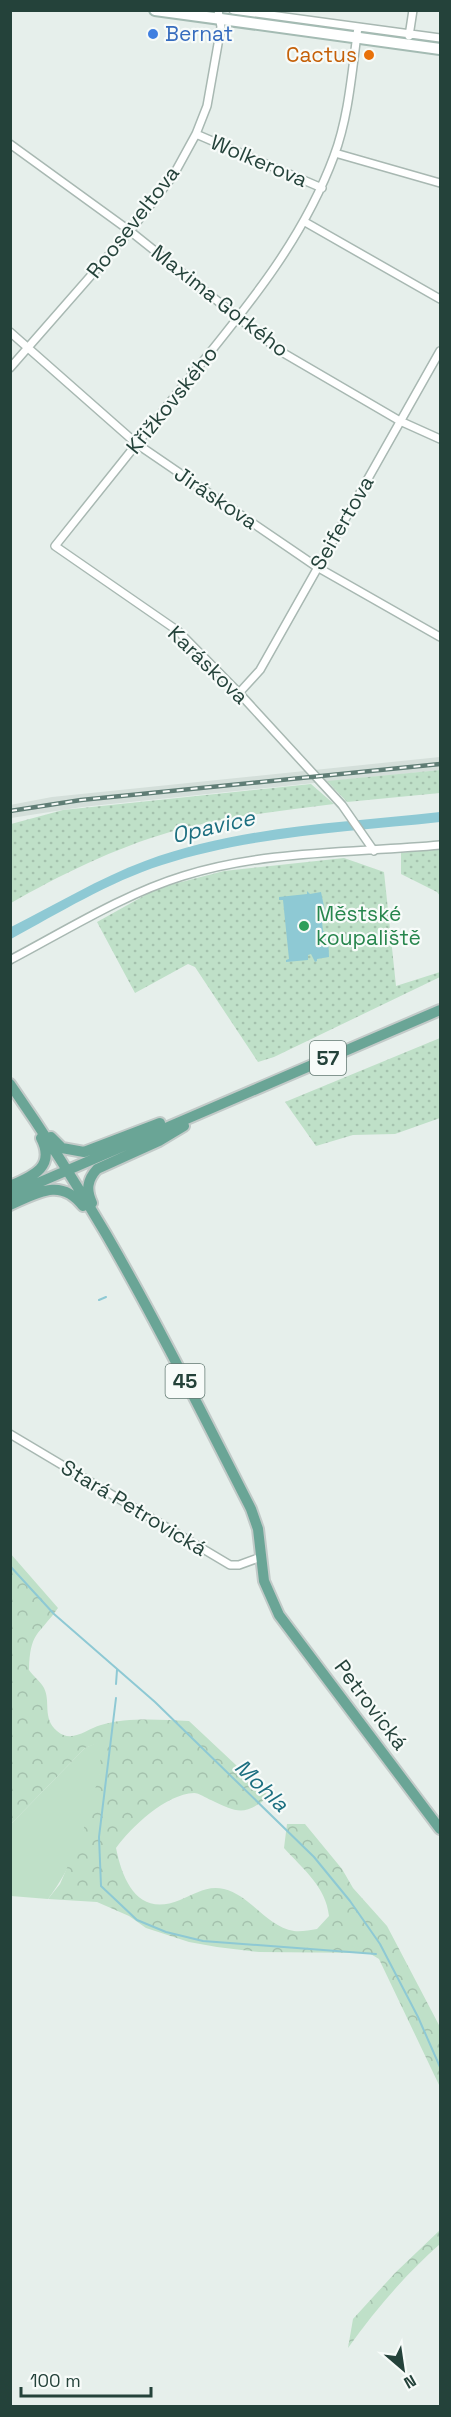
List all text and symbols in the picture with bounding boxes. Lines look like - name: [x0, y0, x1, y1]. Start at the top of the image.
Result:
- place label: Bernat: [165, 20, 233, 47]
- marker: Bernat: [146, 27, 160, 41]
- place label: Cactus: [286, 41, 357, 68]
- marker: Cactus: [362, 48, 376, 62]
- street label: Wolkerova: [207, 128, 312, 193]
- street label: Rooseveltova: [80, 160, 185, 283]
- street label: Maxima Gorkého: [146, 239, 294, 363]
- street label: Křižkovského: [120, 340, 223, 459]
- street label: Jiráskova: [170, 460, 263, 535]
- street label: Seifertova: [304, 471, 379, 575]
- street label: Karáskova: [162, 620, 254, 710]
- water label: Opavice: [169, 803, 258, 849]
- place label: Městské koupaliště: [316, 900, 421, 951]
- marker: Městské koupaliště: [297, 919, 311, 933]
- road number: 57: [310, 1041, 346, 1075]
- road number: 45: [166, 1364, 204, 1398]
- street label: Stará Petrovická: [56, 1453, 212, 1562]
- street label: Petrovická: [329, 1654, 414, 1755]
- water label: Mohla: [229, 1753, 295, 1818]
- north arrow: [373, 2339, 433, 2399]
- scale bar: [21, 2360, 152, 2398]
- text: 100 m: [30, 2369, 81, 2392]
- text: N: [400, 2370, 420, 2393]

